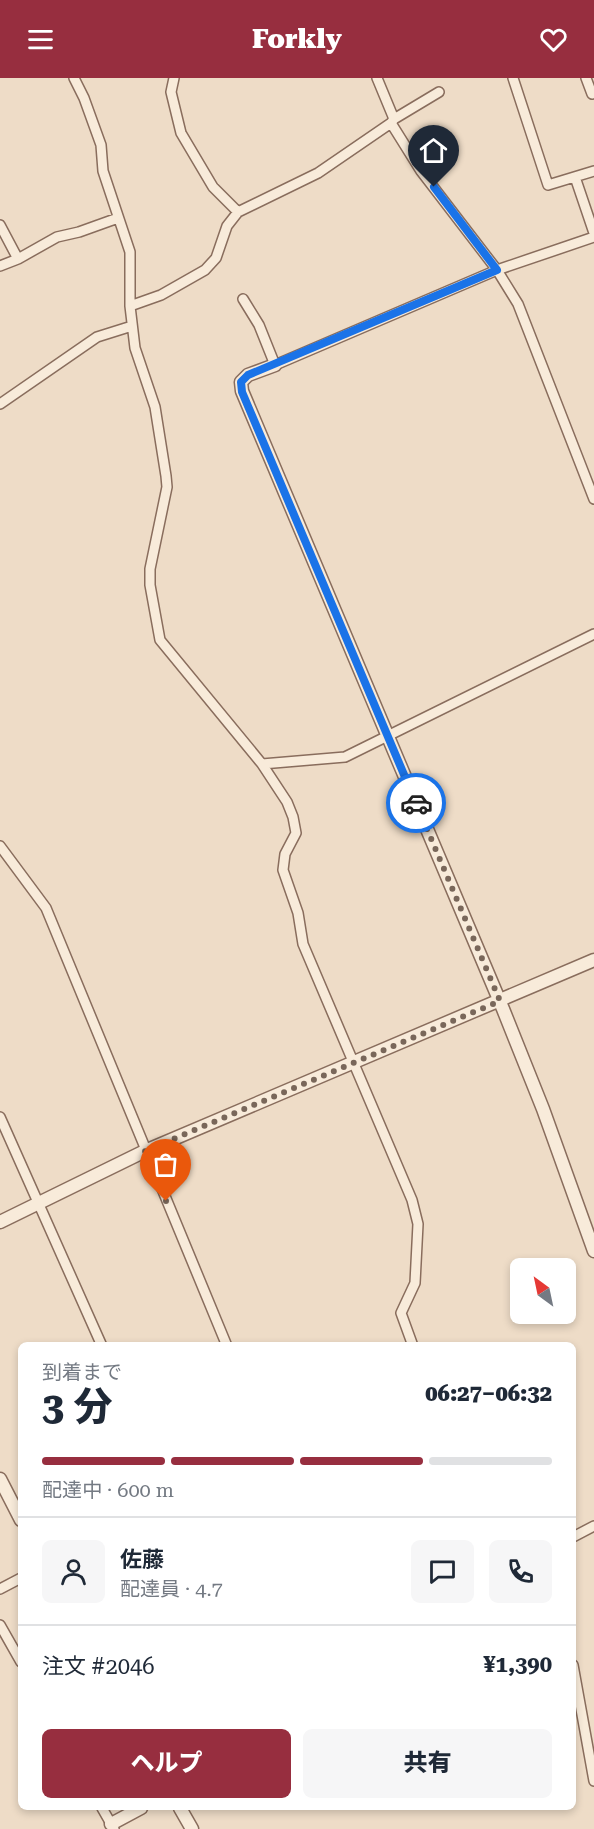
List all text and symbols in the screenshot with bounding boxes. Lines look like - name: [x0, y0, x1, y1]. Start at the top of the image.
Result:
- icon: menu: [24, 23, 57, 56]
- text: Forkly: [252, 23, 342, 55]
- icon: heart: [537, 23, 570, 56]
- pin: [408, 125, 459, 187]
- icon: home: [417, 134, 450, 167]
- courier: [386, 773, 446, 833]
- icon: car: [400, 787, 433, 820]
- pin: [140, 1139, 191, 1201]
- icon: bag: [149, 1148, 182, 1181]
- north arrow: [510, 1258, 576, 1324]
- map controls: [510, 1258, 576, 1324]
- text: 到着まで: [42, 1360, 122, 1384]
- text: 06:27–06:32: [425, 1381, 552, 1406]
- text: 3 分: [42, 1384, 113, 1430]
- text: 配達中 · 600 m: [42, 1478, 174, 1502]
- button: person: [42, 1540, 105, 1603]
- button: chat: [411, 1540, 474, 1603]
- button: phone: [489, 1540, 552, 1603]
- text: 佐藤: [120, 1547, 164, 1572]
- text: 配達員 · 4.7: [120, 1577, 223, 1601]
- text: ¥1,390: [483, 1652, 552, 1677]
- text: 注文 #2046: [42, 1654, 155, 1679]
- button: ヘルプ: [42, 1729, 291, 1798]
- button: 共有: [303, 1729, 552, 1798]

